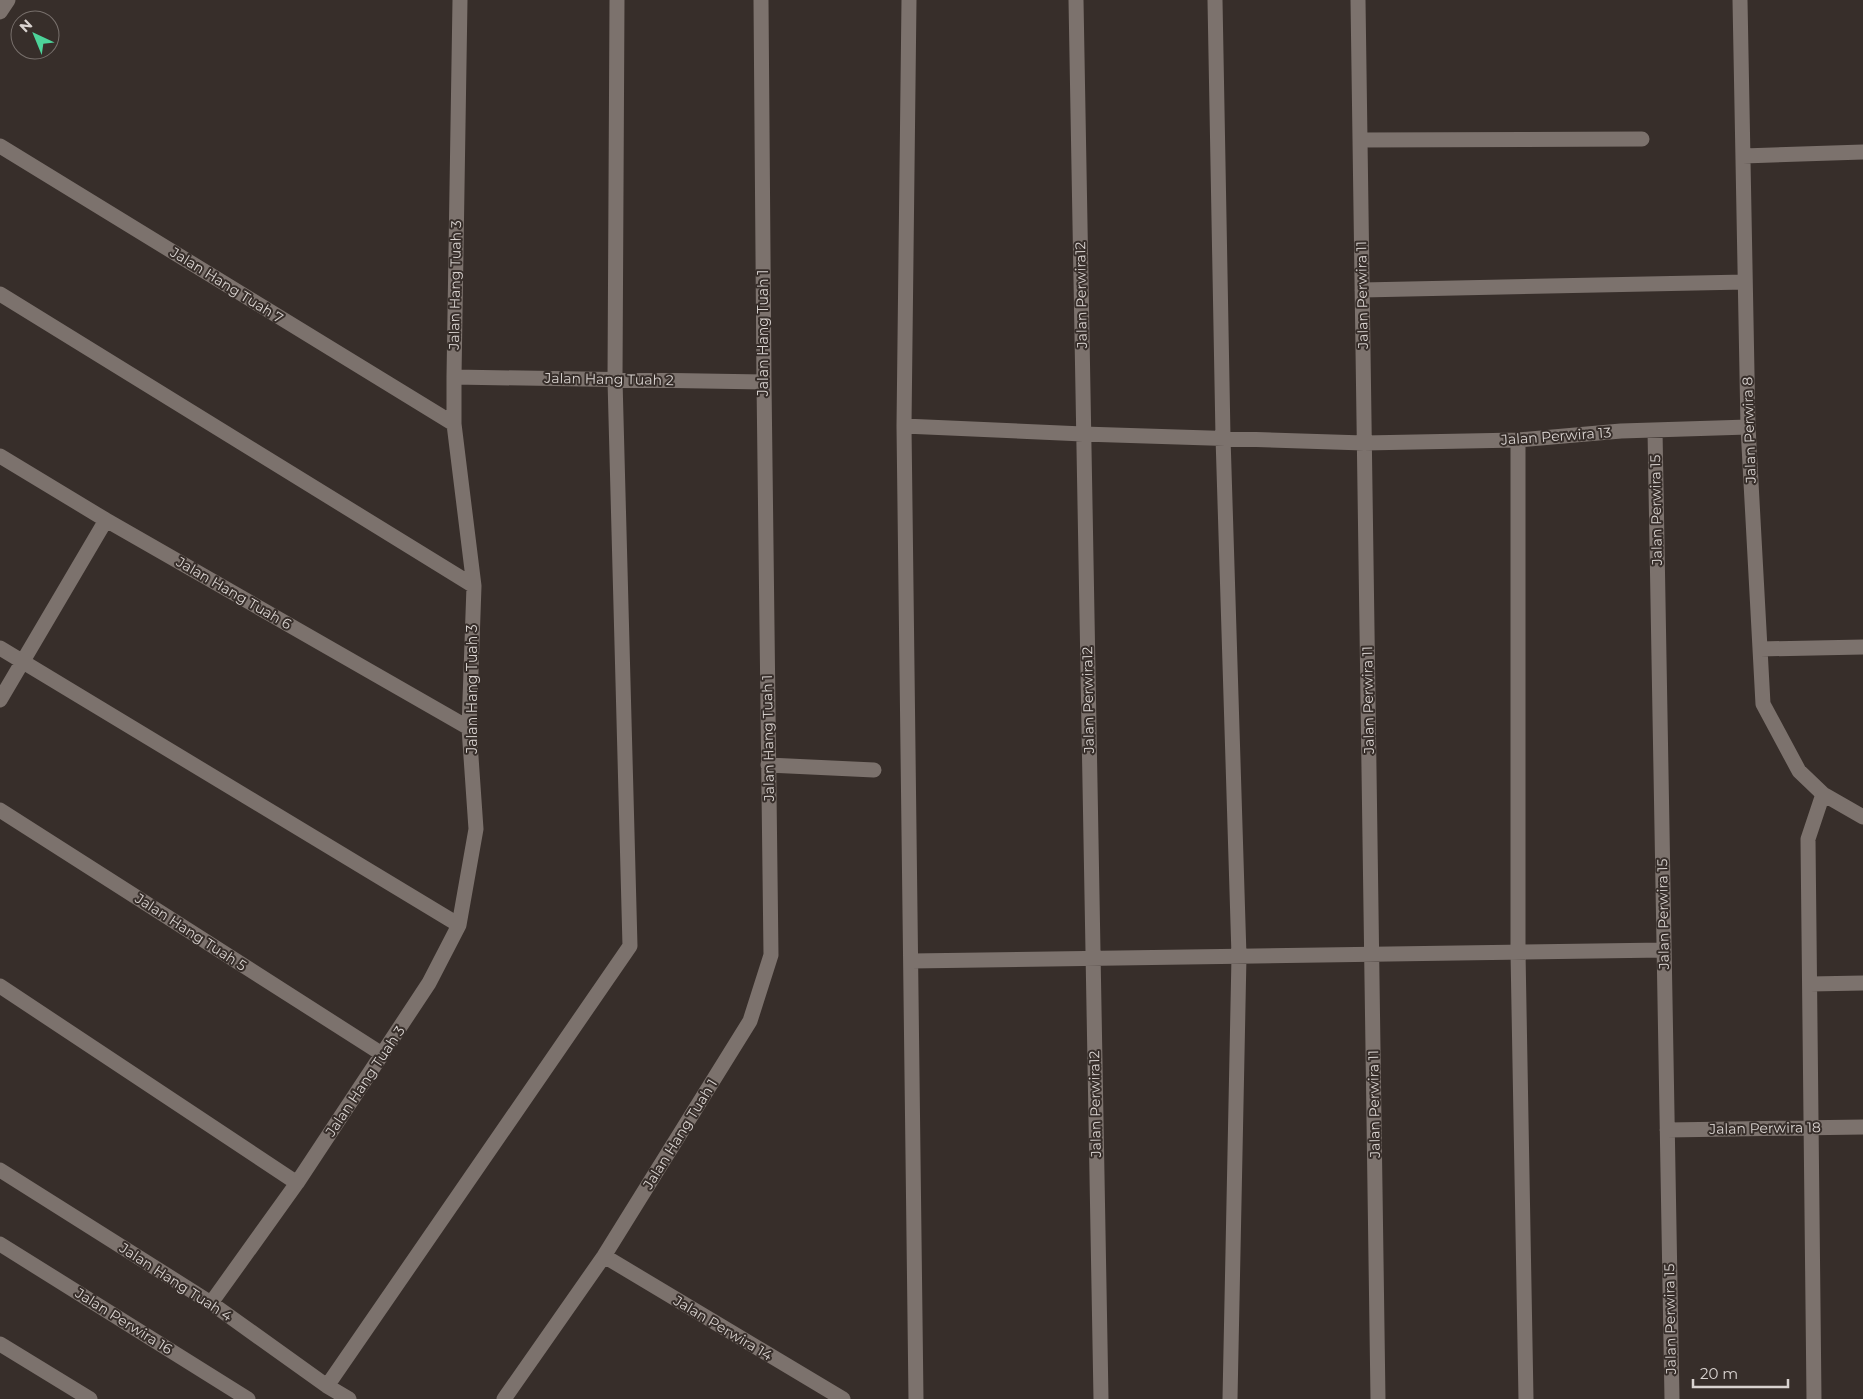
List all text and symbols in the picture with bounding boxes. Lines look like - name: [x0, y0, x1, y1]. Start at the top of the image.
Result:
- north arrow: [10, 10, 60, 60]
- text: N: [16, 15, 36, 36]
- street label: Jalan Hang Tuah 3: [445, 220, 465, 351]
- street label: Jalan Perwira12: [1071, 241, 1091, 349]
- street label: Jalan Perwira 11: [1352, 241, 1372, 350]
- street label: Jalan Hang Tuah 7: [166, 242, 287, 327]
- street label: Jalan Hang Tuah 1: [754, 270, 772, 397]
- street label: Jalan Hang Tuah 2: [543, 369, 674, 389]
- street label: Jalan Perwira 8: [1738, 376, 1760, 485]
- street label: Jalan Perwira 13: [1499, 423, 1612, 449]
- street label: Jalan Perwira 15: [1646, 454, 1666, 566]
- street label: Jalan Hang Tuah 6: [172, 552, 295, 634]
- street label: Jalan Hang Tuah 3: [463, 624, 481, 755]
- street label: Jalan Perwira12: [1078, 646, 1098, 754]
- street label: Jalan Perwira 11: [1358, 646, 1378, 755]
- street label: Jalan Hang Tuah 1: [758, 675, 778, 802]
- street label: Jalan Perwira 15: [1653, 858, 1673, 970]
- street label: Jalan Hang Tuah 5: [131, 889, 250, 975]
- street label: Jalan Hang Tuah 3: [321, 1022, 409, 1140]
- street label: Jalan Perwira12: [1085, 1050, 1105, 1158]
- street label: Jalan Perwira 11: [1364, 1050, 1384, 1159]
- street label: Jalan Hang Tuah 1: [638, 1076, 721, 1193]
- street label: Jalan Perwira 18: [1708, 1118, 1821, 1138]
- street label: Jalan Hang Tuah 4: [115, 1238, 236, 1326]
- street label: Jalan Perwira 15: [1660, 1263, 1680, 1375]
- street label: Jalan Perwira 16: [71, 1283, 176, 1358]
- street label: Jalan Perwira 14: [670, 1291, 776, 1365]
- scale bar: [1693, 1356, 1788, 1388]
- text: 20 m: [1700, 1364, 1738, 1383]

